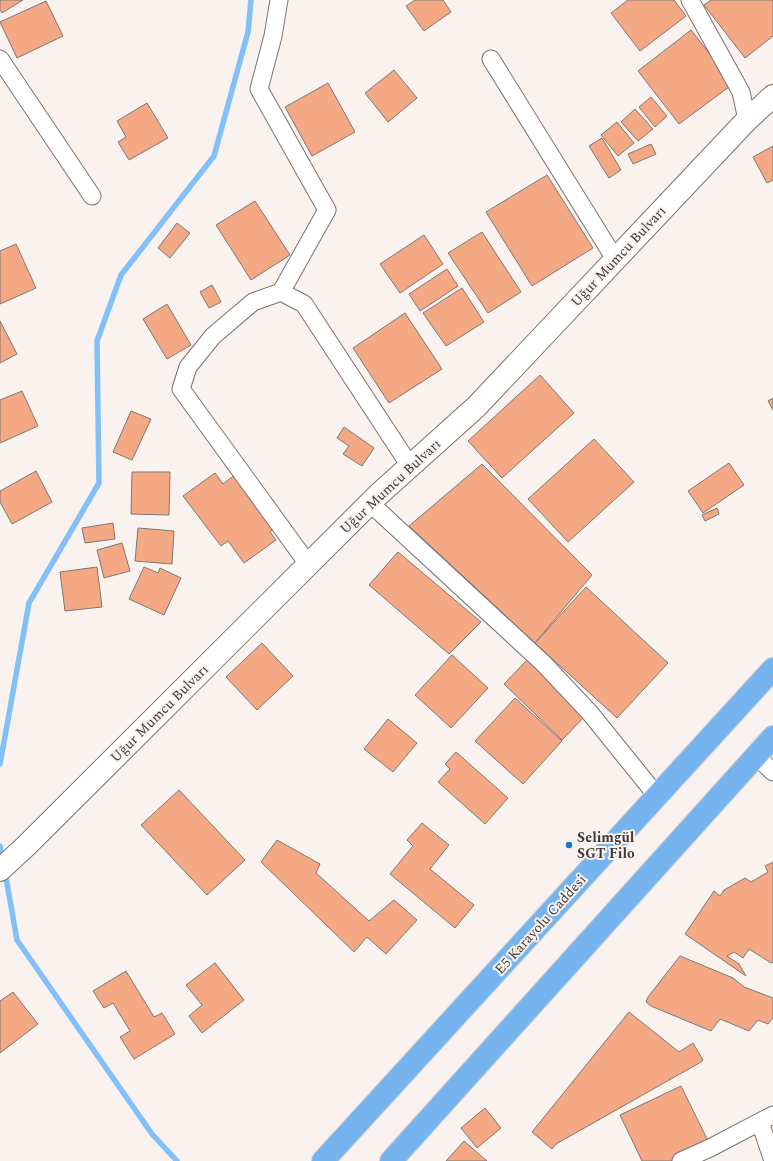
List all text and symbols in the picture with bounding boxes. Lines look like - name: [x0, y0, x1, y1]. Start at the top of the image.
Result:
- street label: Uğur Mumcu Bulvarı: [566, 201, 671, 312]
- street label: Uğur Mumcu Bulvarı: [335, 434, 446, 539]
- street label: Uğur Mumcu Bulvarı: [105, 659, 213, 767]
- place label: Selimgül SGT Filo: [577, 827, 635, 864]
- marker: Selimgül SGT Filo: [564, 840, 574, 850]
- street label: E5 Karayolu Caddesi: [490, 870, 591, 979]

